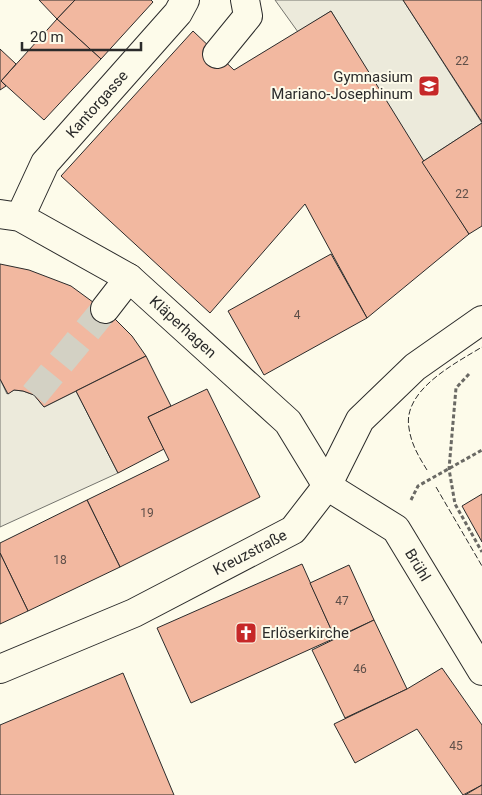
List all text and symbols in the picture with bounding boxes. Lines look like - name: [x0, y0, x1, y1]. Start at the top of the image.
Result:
- scale bar: [22, 20, 141, 52]
- text: 20 m: [30, 28, 64, 46]
- house number: 22: [455, 54, 469, 68]
- street label: Kantorgasse: [62, 67, 132, 142]
- place label: Gymnasium Mariano-Josephinum: [271, 68, 413, 103]
- school or university icon: Gymnasium Mariano-Josephinum: [417, 74, 441, 98]
- house number: 22: [455, 187, 469, 201]
- street label: Kläperhagen: [146, 292, 220, 362]
- house number: 4: [294, 308, 301, 322]
- house number: 19: [140, 506, 154, 520]
- street label: Kreuzstraße: [210, 526, 290, 579]
- street label: Brühl: [401, 546, 434, 584]
- house number: 18: [53, 553, 67, 567]
- house number: 47: [335, 594, 349, 608]
- church icon: Erlöserkirche: [234, 621, 258, 645]
- place label: Erlöserkirche: [262, 624, 349, 642]
- house number: 46: [353, 662, 367, 676]
- house number: 45: [449, 739, 463, 753]

